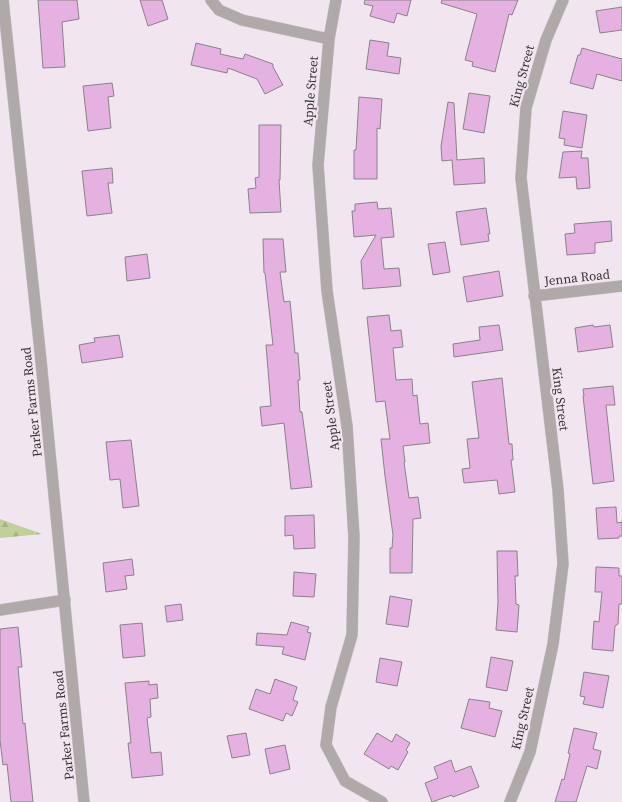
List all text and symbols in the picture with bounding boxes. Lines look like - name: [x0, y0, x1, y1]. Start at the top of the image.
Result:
- street label: King Street: [505, 42, 538, 109]
- street label: Apple Street: [299, 55, 322, 127]
- street label: Jenna Road: [542, 266, 611, 290]
- street label: Parker Farms Road: [17, 346, 46, 458]
- street label: King Street: [548, 366, 573, 433]
- street label: Apple Street: [318, 379, 343, 452]
- street label: Parker Farms Road: [49, 669, 78, 781]
- street label: King Street: [507, 684, 538, 751]

